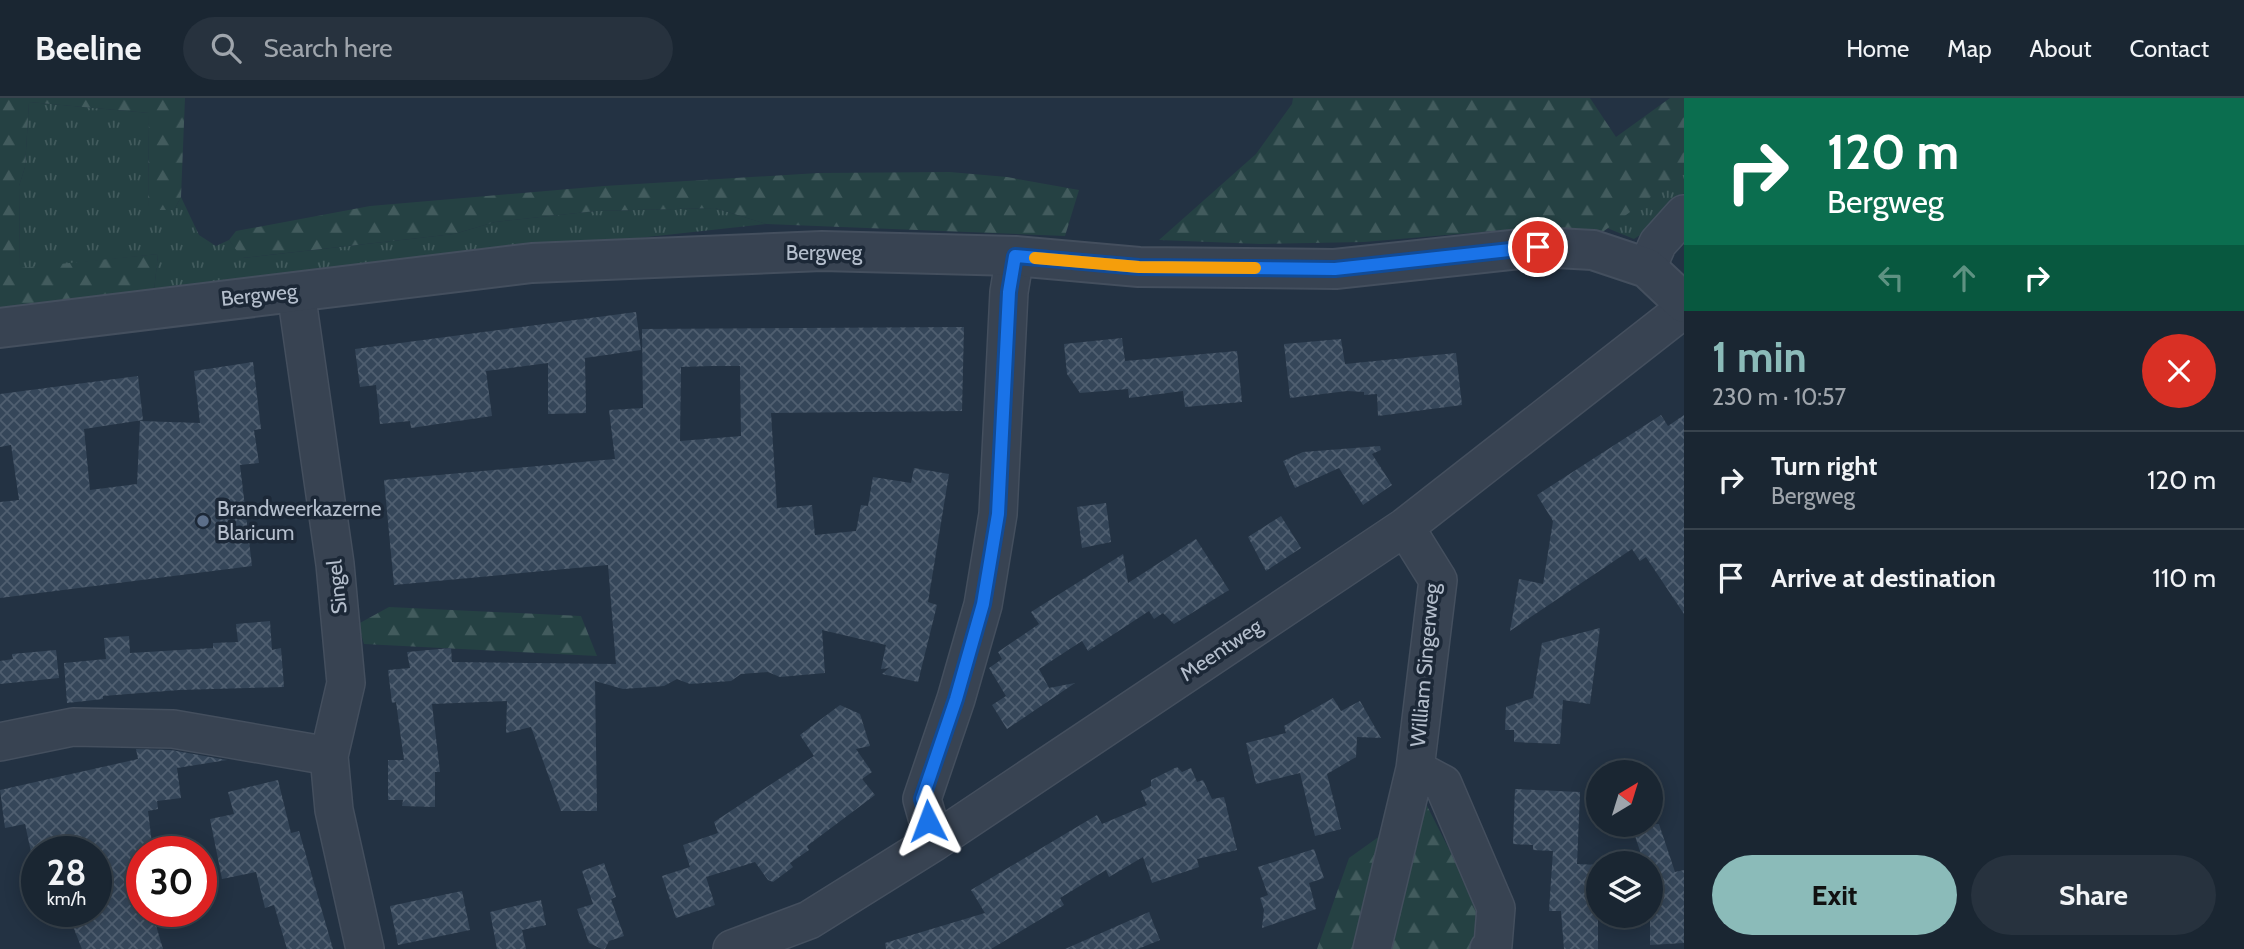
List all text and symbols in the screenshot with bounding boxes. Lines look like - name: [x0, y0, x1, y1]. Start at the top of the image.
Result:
- search box: [183, 17, 673, 80]
- text: Beeline: [35, 28, 141, 68]
- icon: search: [207, 29, 245, 67]
- text: Search here: [263, 32, 393, 64]
- text: Home: [1846, 34, 1909, 63]
- text: Map: [1947, 34, 1992, 63]
- text: About: [2030, 34, 2092, 63]
- text: Contact: [2130, 34, 2209, 63]
- text: 120 m: [1827, 122, 1959, 181]
- icon: right: [1712, 126, 1803, 217]
- text: Bergweg: [1827, 182, 1944, 221]
- pin: [1508, 217, 1568, 277]
- icon: arrive: [1519, 228, 1557, 266]
- street label: Bergweg: [786, 240, 863, 265]
- icon: left: [1872, 259, 1910, 297]
- icon: ahead: [1945, 259, 1983, 297]
- icon: right: [2018, 259, 2056, 297]
- street label: Bergweg: [220, 278, 299, 311]
- text: 1 min: [1712, 331, 1807, 383]
- button: close: [2142, 334, 2216, 408]
- text: 230 m · 10:57: [1712, 383, 1846, 411]
- text: Turn right: [1771, 450, 1877, 482]
- icon: right: [1712, 461, 1750, 499]
- text: 120 m: [2147, 464, 2216, 496]
- text: Bergweg: [1771, 482, 1855, 510]
- place label: Brandweerkazerne Blaricum: [217, 496, 382, 545]
- marker: Brandweerkazerne Blaricum: [195, 513, 211, 529]
- street label: Singel: [321, 559, 352, 615]
- icon: arrive: [1712, 559, 1750, 597]
- text: Arrive at destination: [1771, 562, 1996, 594]
- text: 110 m: [2152, 562, 2216, 594]
- street label: William Singerweg: [1405, 581, 1444, 748]
- street label: Meentweg: [1175, 613, 1267, 686]
- north arrow: [1586, 760, 1662, 836]
- map controls: [1586, 760, 1663, 928]
- position arrow: [891, 784, 965, 858]
- speed limit sign: 30: [126, 836, 217, 927]
- text: 28: [47, 851, 86, 894]
- button: layers: [1586, 851, 1663, 928]
- button: Exit: [1712, 855, 1957, 935]
- button: Share: [1971, 855, 2216, 935]
- text: km/h: [47, 888, 86, 910]

